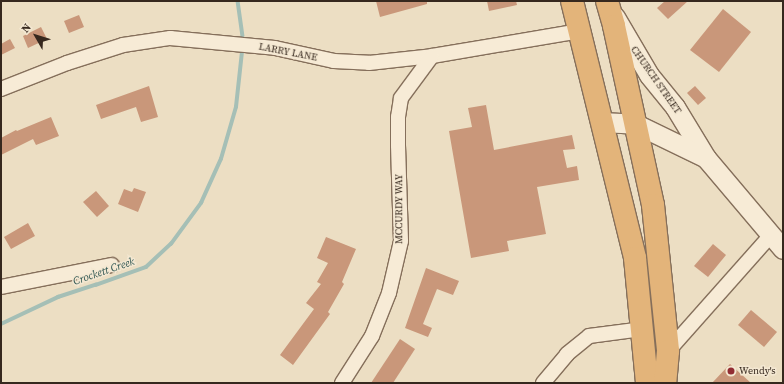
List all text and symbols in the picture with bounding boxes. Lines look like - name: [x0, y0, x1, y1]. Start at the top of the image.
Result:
- north arrow: [16, 16, 56, 56]
- text: N: [18, 20, 35, 36]
- street label: LARRY LANE: [258, 40, 318, 64]
- street label: CHURCH STREET: [628, 44, 684, 116]
- street label: MCCURDY WAY: [393, 174, 405, 244]
- water label: Crockett Creek: [71, 255, 137, 289]
- place label: Wendy's: [739, 365, 776, 377]
- marker: Wendy's: [726, 366, 736, 376]

